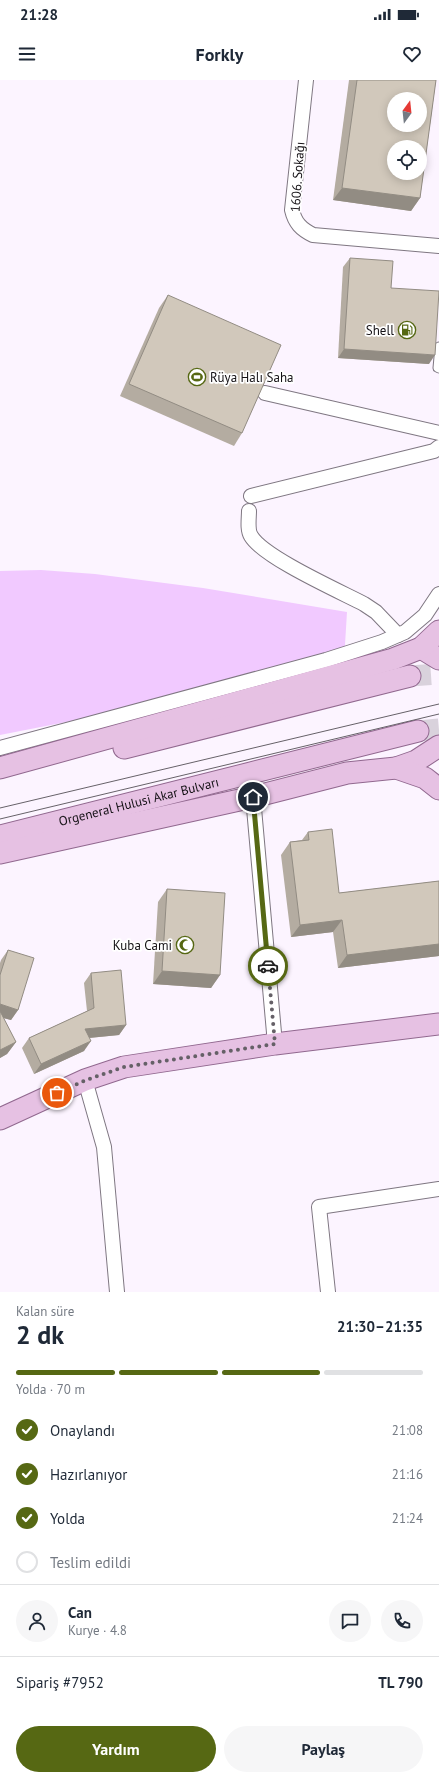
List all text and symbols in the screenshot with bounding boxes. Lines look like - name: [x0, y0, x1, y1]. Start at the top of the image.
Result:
- text: 21:28: [20, 5, 58, 24]
- icon: menu: [16, 43, 38, 65]
- text: Forkly: [196, 43, 243, 66]
- icon: heart: [401, 43, 423, 65]
- north arrow: [387, 92, 427, 132]
- map controls: [387, 92, 427, 180]
- button: locate: [387, 140, 427, 180]
- street label: 1606. Sokağı: [287, 141, 308, 213]
- fuel station icon: Shell: [397, 320, 417, 340]
- place label: Shell: [366, 322, 394, 339]
- sports icon: Rüya Halı Saha: [187, 367, 207, 387]
- place label: Rüya Halı Saha: [210, 369, 293, 386]
- street label: Orgeneral Hulusi Akar Bulvarı: [57, 773, 221, 830]
- pin: [236, 780, 270, 814]
- icon: home: [242, 786, 264, 808]
- mosque icon: Kuba Cami: [175, 935, 195, 955]
- place label: Kuba Cami: [113, 937, 172, 954]
- courier: [248, 946, 288, 986]
- icon: car: [257, 955, 279, 977]
- pin: [40, 1076, 74, 1110]
- icon: bag: [46, 1082, 68, 1104]
- text: Kalan süre: [16, 1303, 74, 1320]
- text: 21:30–21:35: [337, 1317, 423, 1336]
- text: 2 dk: [16, 1318, 64, 1351]
- text: Yolda · 70 m: [16, 1381, 85, 1398]
- icon: check: [16, 1419, 38, 1441]
- text: Onaylandı: [50, 1421, 115, 1440]
- text: 21:08: [392, 1422, 423, 1439]
- icon: check: [16, 1463, 38, 1485]
- text: Hazırlanıyor: [50, 1465, 127, 1484]
- text: 21:16: [392, 1466, 423, 1483]
- icon: check: [16, 1507, 38, 1529]
- text: Yolda: [50, 1509, 85, 1528]
- text: 21:24: [392, 1510, 423, 1527]
- text: Teslim edildi: [50, 1553, 131, 1572]
- button: person: [16, 1600, 58, 1642]
- button: chat: [329, 1600, 371, 1642]
- button: phone: [381, 1600, 423, 1642]
- text: Can: [68, 1603, 92, 1622]
- text: Kurye · 4.8: [68, 1622, 127, 1639]
- text: Sipariş #7952: [16, 1673, 104, 1692]
- text: TL 790: [378, 1673, 423, 1692]
- button: Yardım: [16, 1726, 216, 1772]
- button: Paylaş: [224, 1726, 423, 1772]

